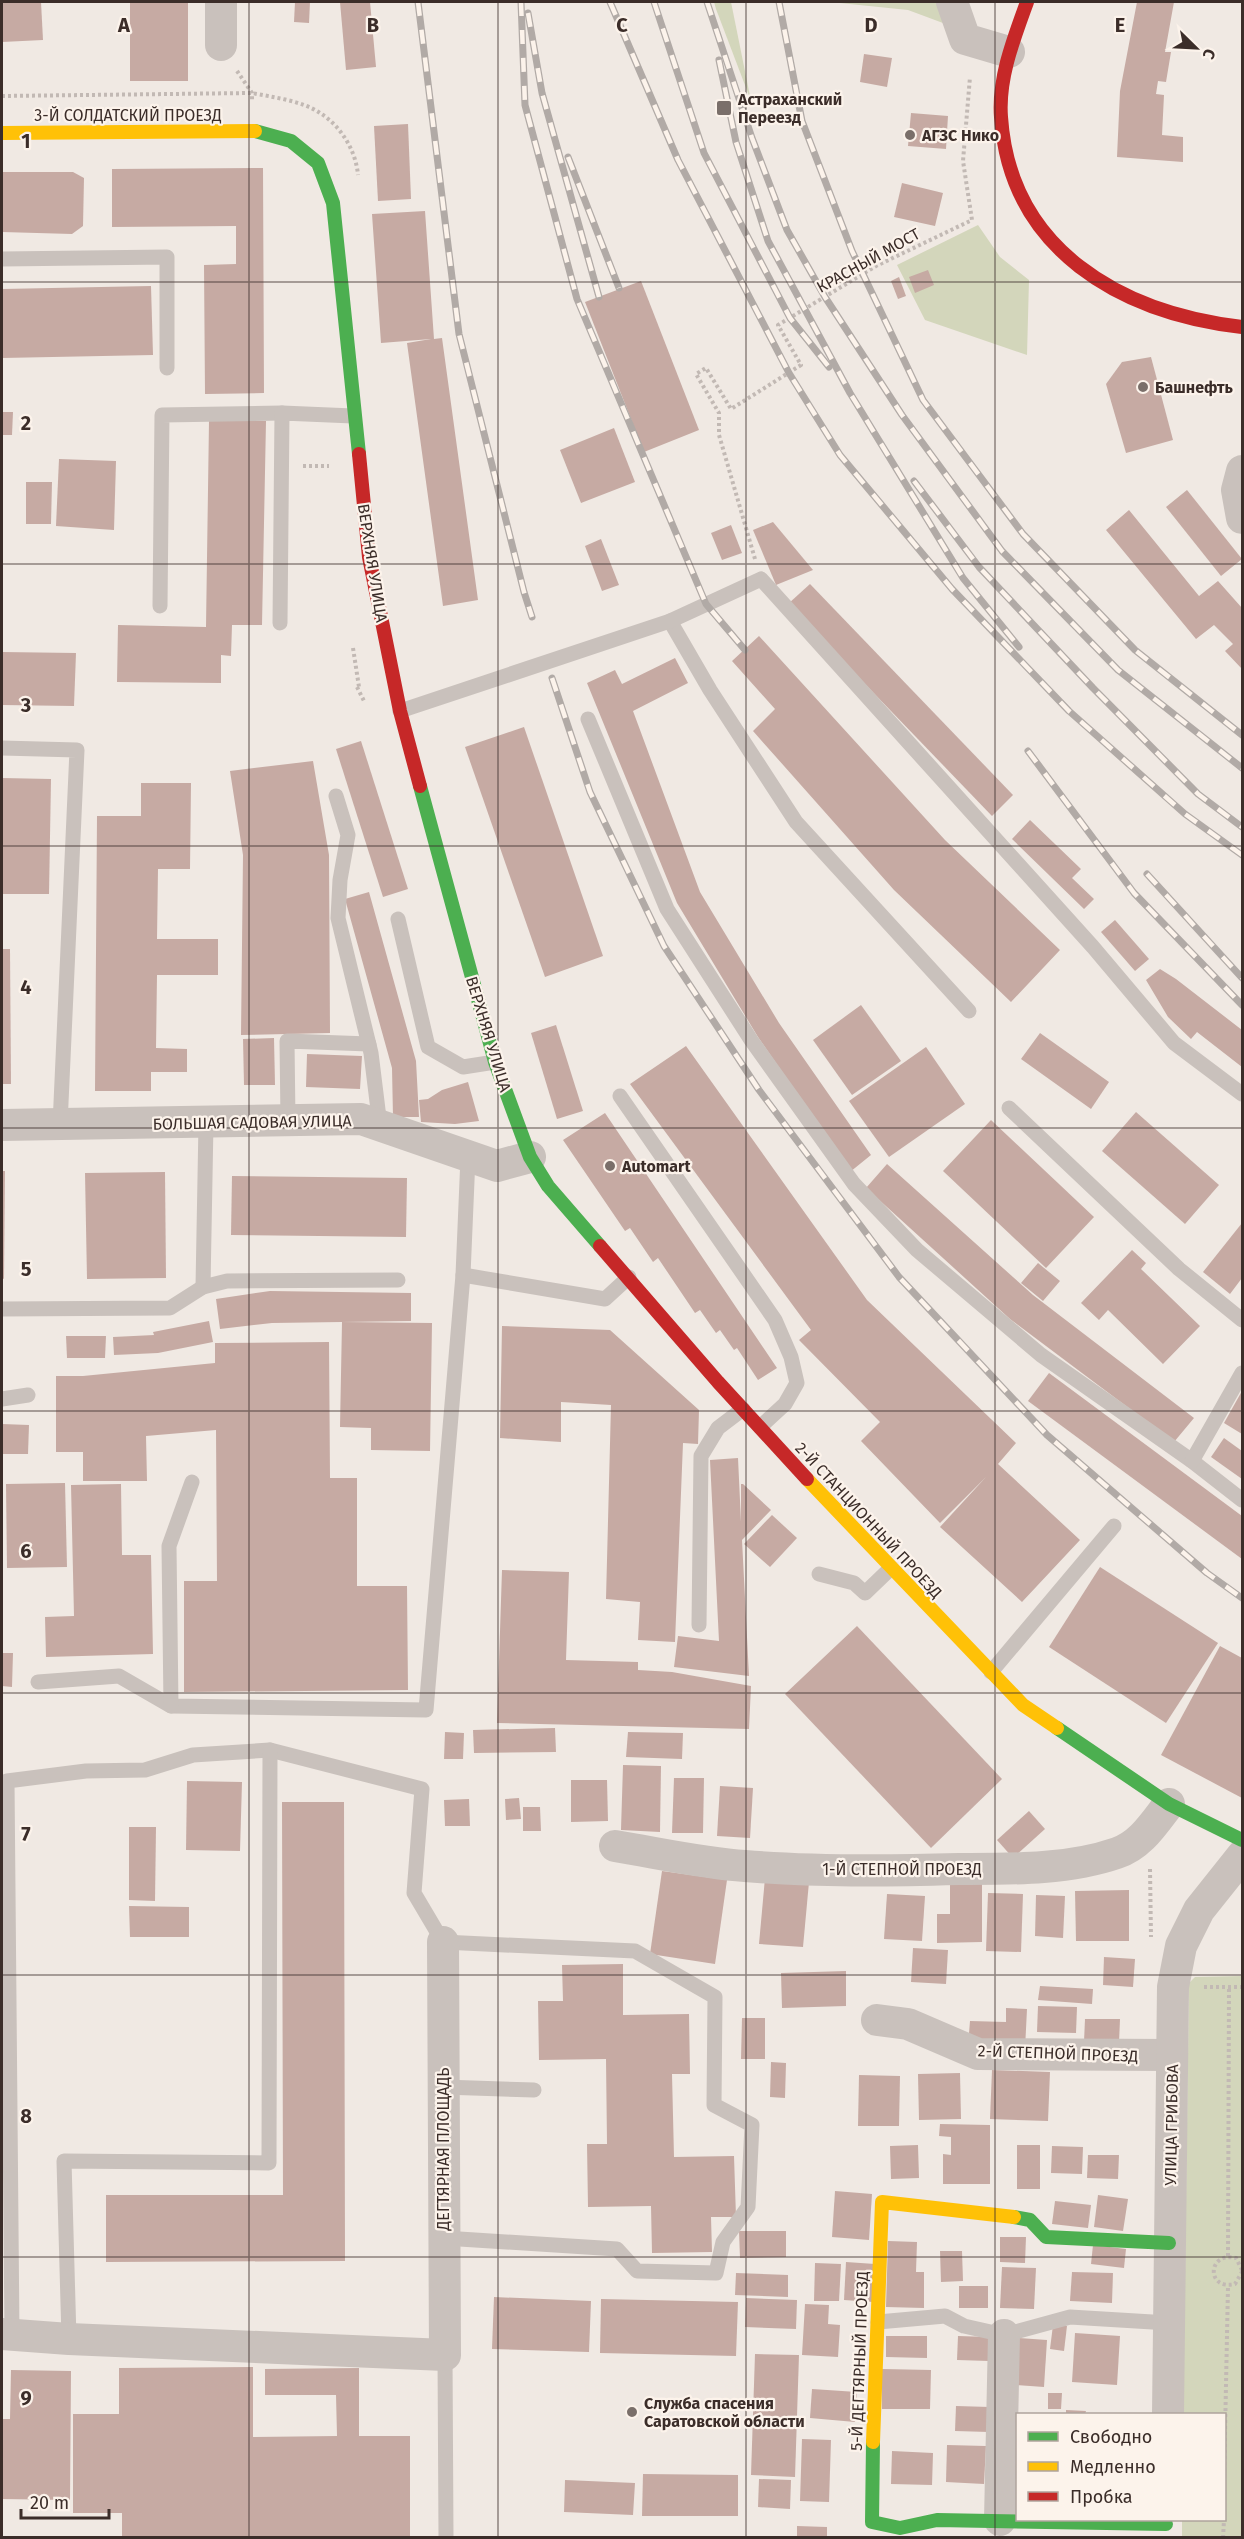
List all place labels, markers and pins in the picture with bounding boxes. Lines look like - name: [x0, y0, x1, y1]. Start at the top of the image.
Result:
- place label: Астраханский Переезд: [737, 90, 842, 127]
- marker: Астраханский Переезд: [715, 99, 733, 117]
- place label: АГЗС Нико: [921, 126, 999, 145]
- marker: АГЗС Нико: [903, 128, 917, 142]
- place label: Башнефть: [1155, 378, 1234, 397]
- marker: Башнефть: [1136, 380, 1150, 394]
- place label: Automart: [621, 1157, 692, 1176]
- marker: Automart: [603, 1159, 617, 1173]
- place label: Служба спасения Саратовской области: [644, 2394, 805, 2431]
- marker: Служба спасения Саратовской области: [625, 2405, 639, 2419]

